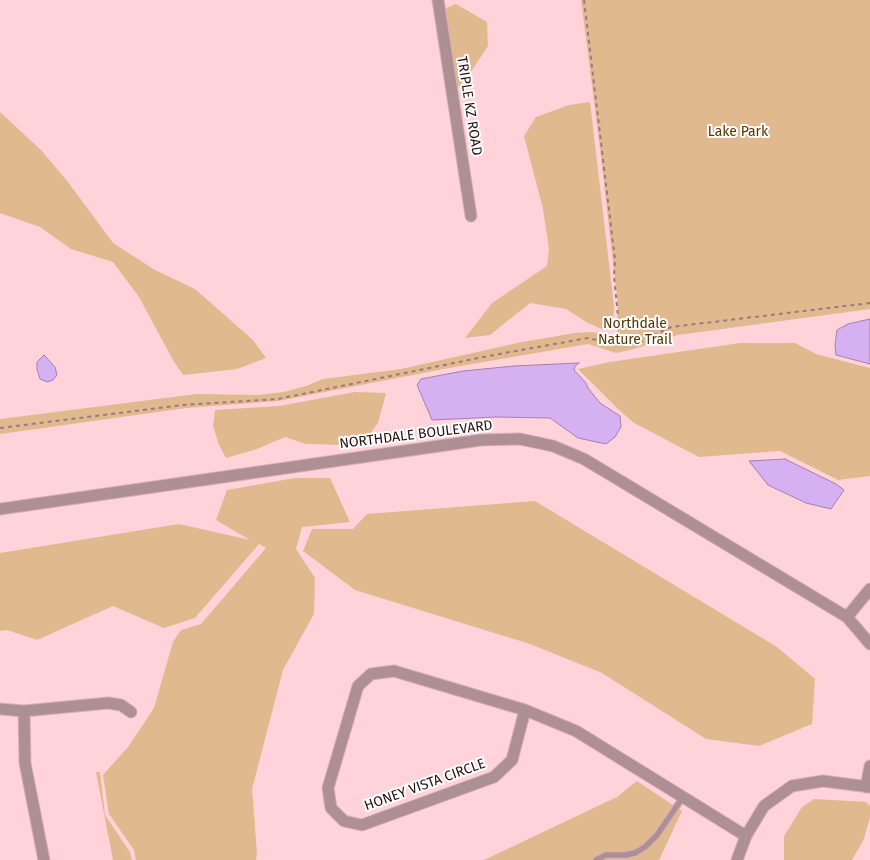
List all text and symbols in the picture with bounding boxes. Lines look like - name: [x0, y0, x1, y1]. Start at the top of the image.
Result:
- street label: TRIPLE KZ ROAD: [453, 55, 485, 157]
- park label: Lake Park: [708, 124, 768, 140]
- park label: Northdale Nature Trail: [598, 316, 672, 348]
- street label: NORTHDALE BOULEVARD: [338, 417, 494, 453]
- street label: HONEY VISTA CIRCLE: [362, 755, 488, 815]

